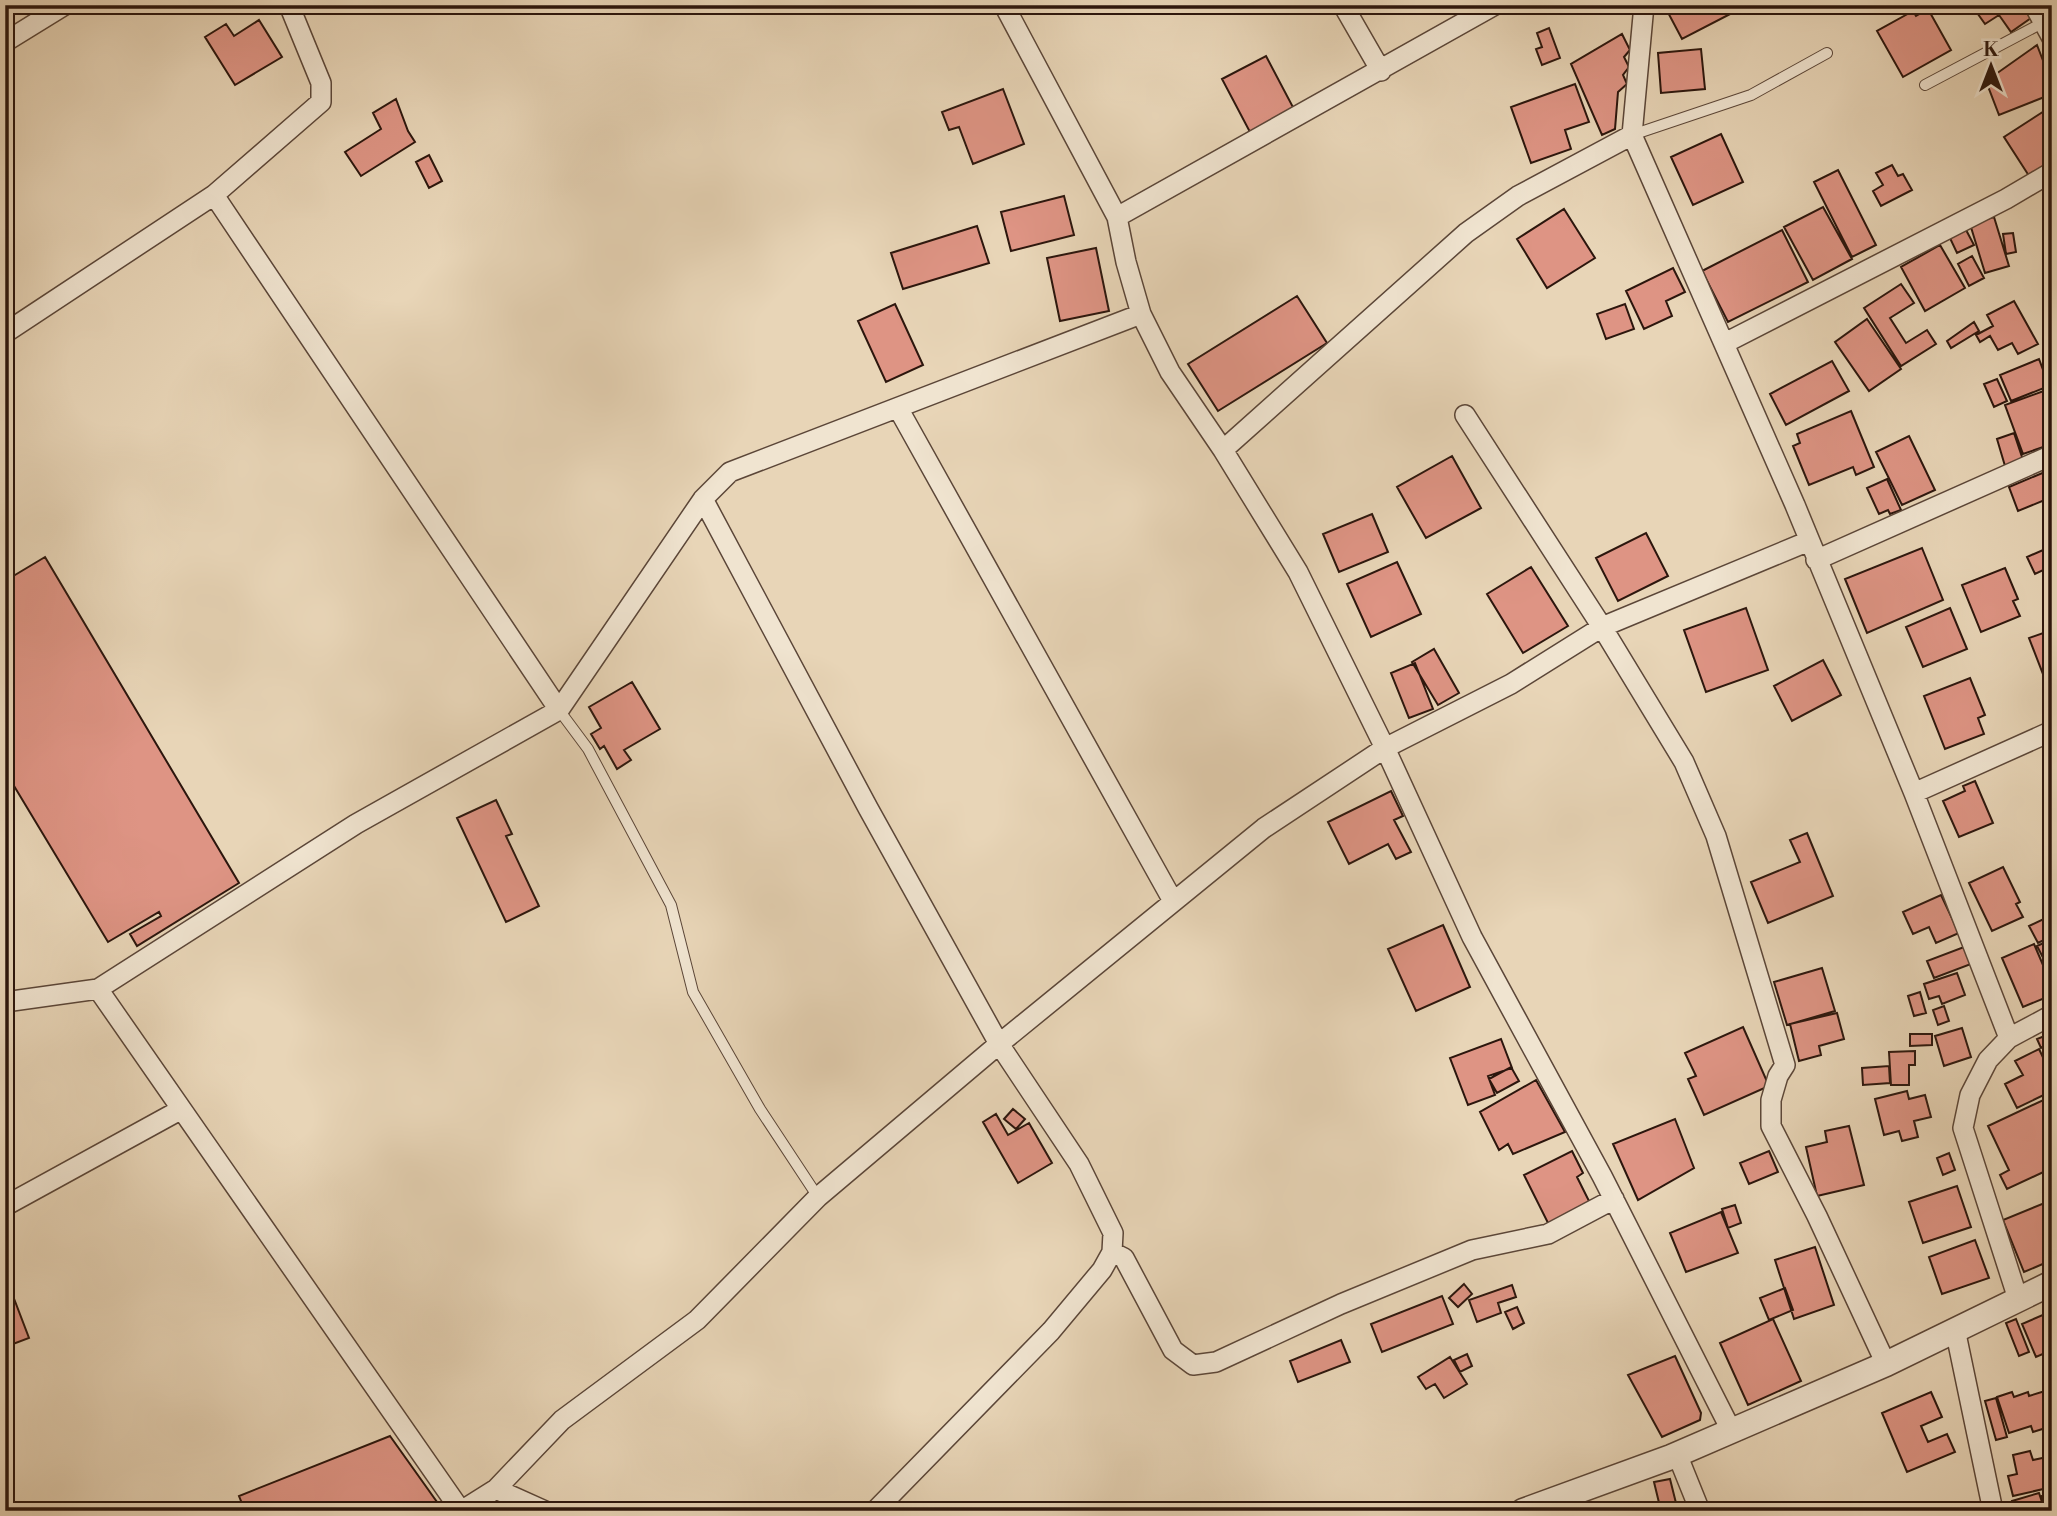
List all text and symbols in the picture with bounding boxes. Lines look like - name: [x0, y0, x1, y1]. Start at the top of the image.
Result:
- north arrow: [1955, 32, 2025, 102]
- text: K: [1983, 38, 1999, 62]

